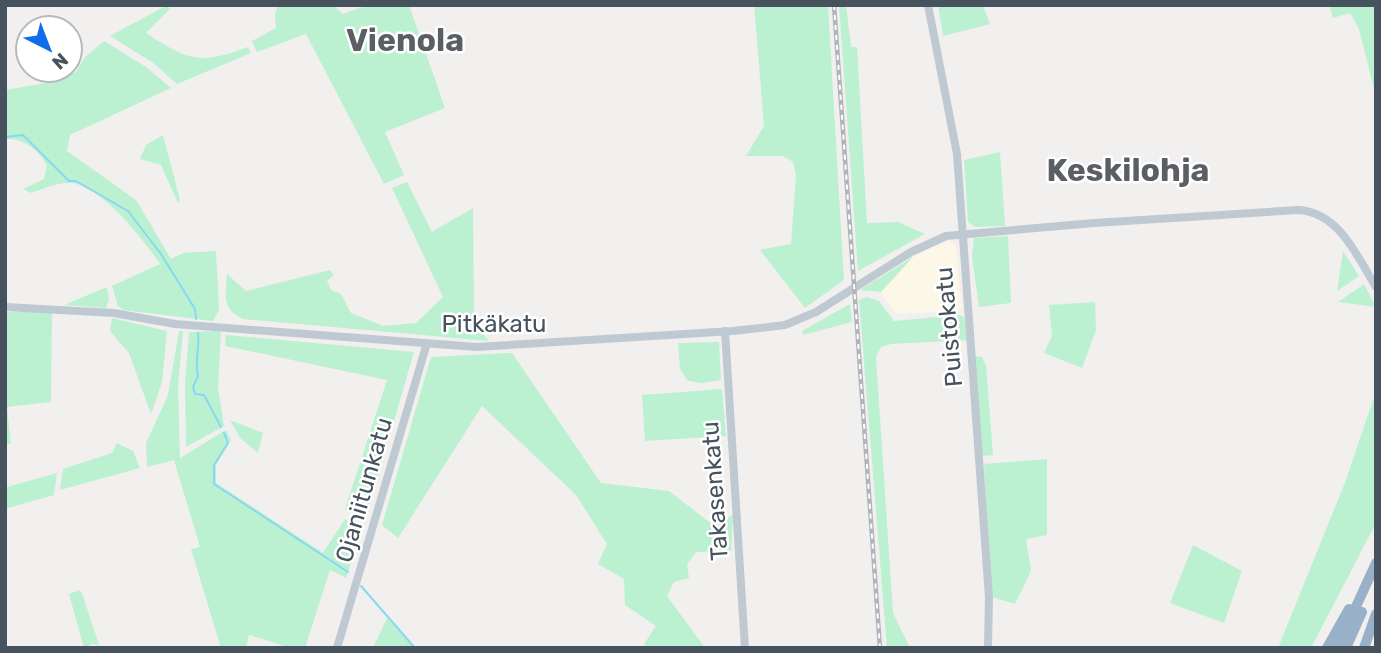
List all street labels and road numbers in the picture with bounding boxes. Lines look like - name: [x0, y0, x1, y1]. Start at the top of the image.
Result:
- street label: Puistokatu: [930, 266, 968, 388]
- street label: Pitkäkatu: [441, 310, 547, 338]
- street label: Ojaniitunkatu: [330, 414, 398, 566]
- street label: Takasenkatu: [696, 420, 734, 562]

